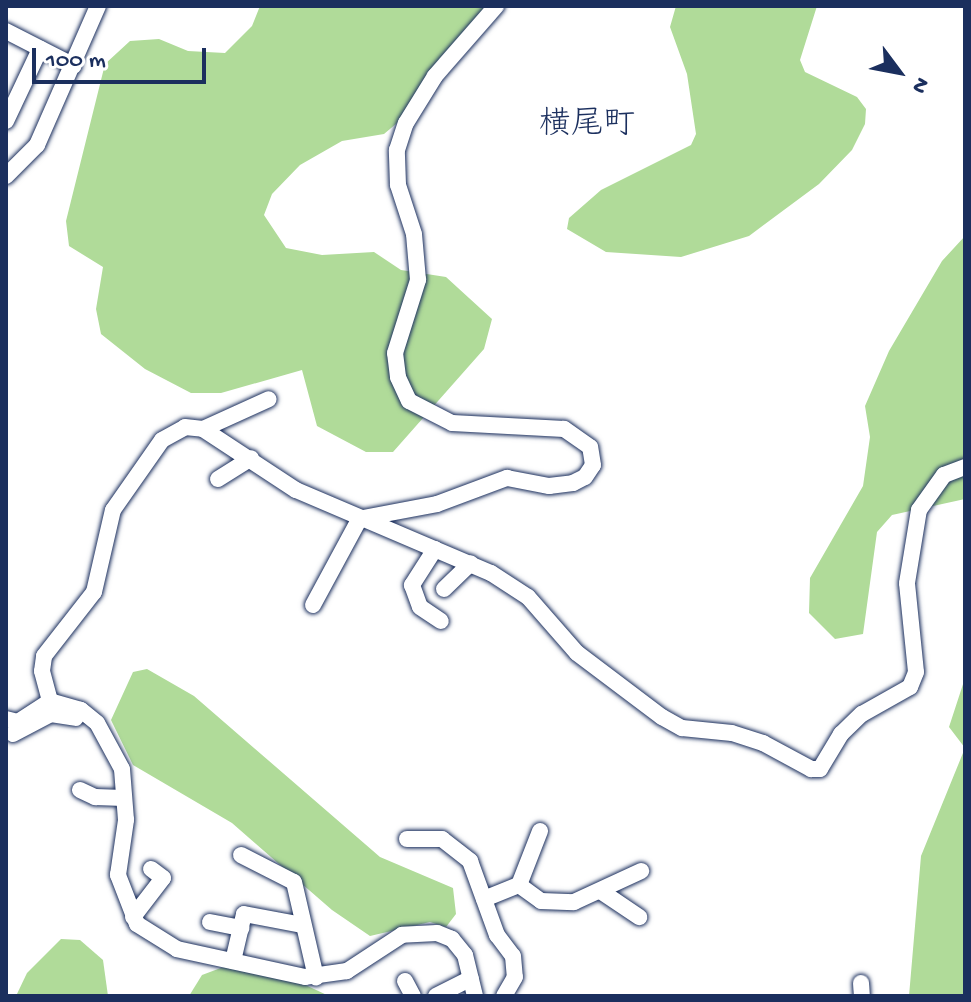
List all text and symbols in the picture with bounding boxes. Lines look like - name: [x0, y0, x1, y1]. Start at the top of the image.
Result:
- scale bar: [36, 32, 210, 82]
- north arrow: [859, 32, 939, 112]
- text: 100 m: [46, 47, 106, 76]
- text: N: [905, 72, 934, 98]
- district label: 横尾町: [539, 107, 635, 145]

